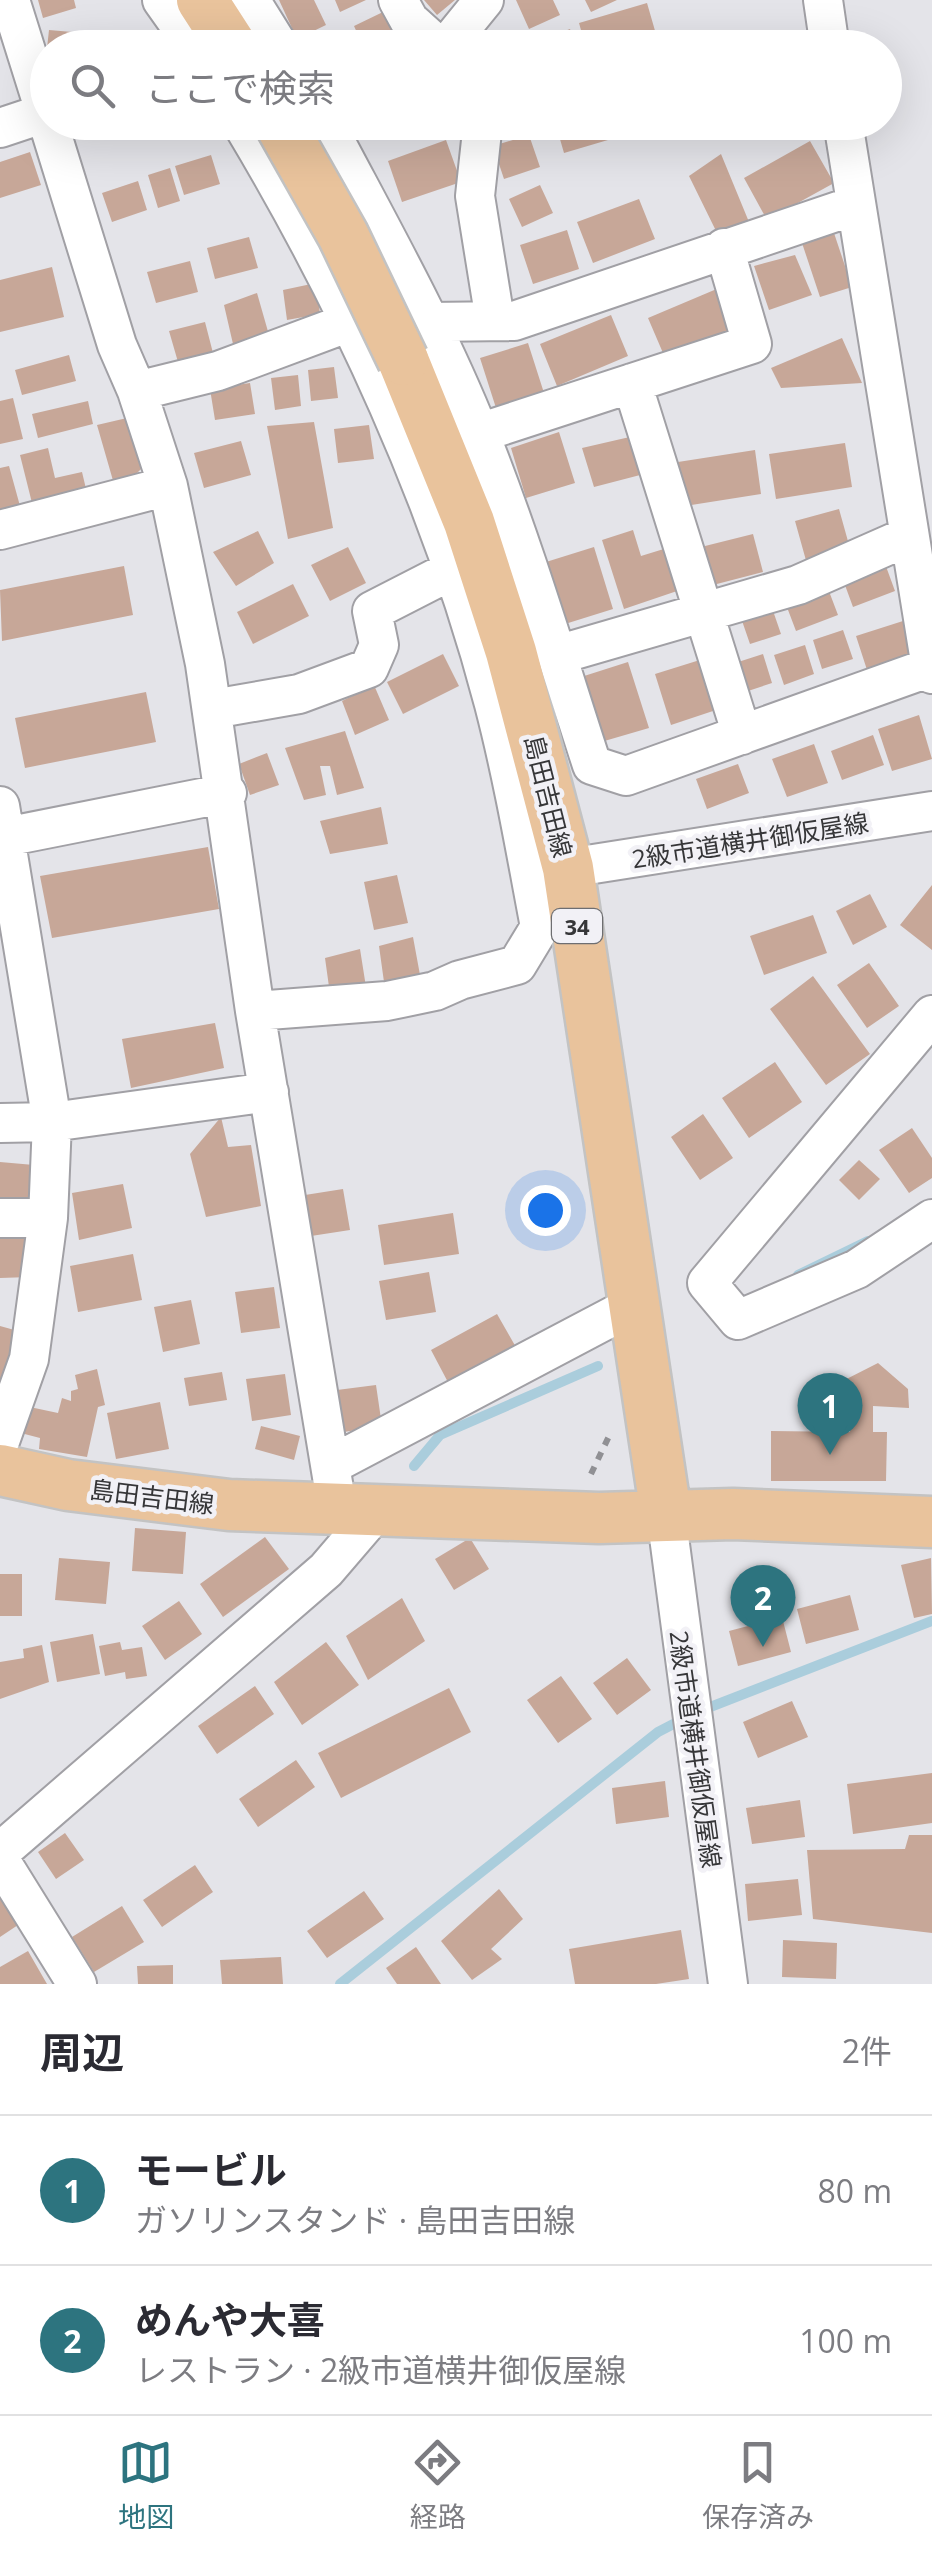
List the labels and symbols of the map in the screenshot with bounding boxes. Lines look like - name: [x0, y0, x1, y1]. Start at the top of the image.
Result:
- street label: 島田吉田線: [517, 731, 581, 861]
- street label: 2級市道横井御仮屋線: [629, 804, 871, 876]
- road number: 34: [552, 909, 602, 943]
- your location: [520, 1185, 571, 1236]
- pin: 1: [798, 1372, 862, 1455]
- street label: 島田吉田線: [88, 1472, 216, 1520]
- pin: 2: [730, 1564, 796, 1647]
- street label: 2級市道横井御仮屋線: [663, 1628, 729, 1870]

